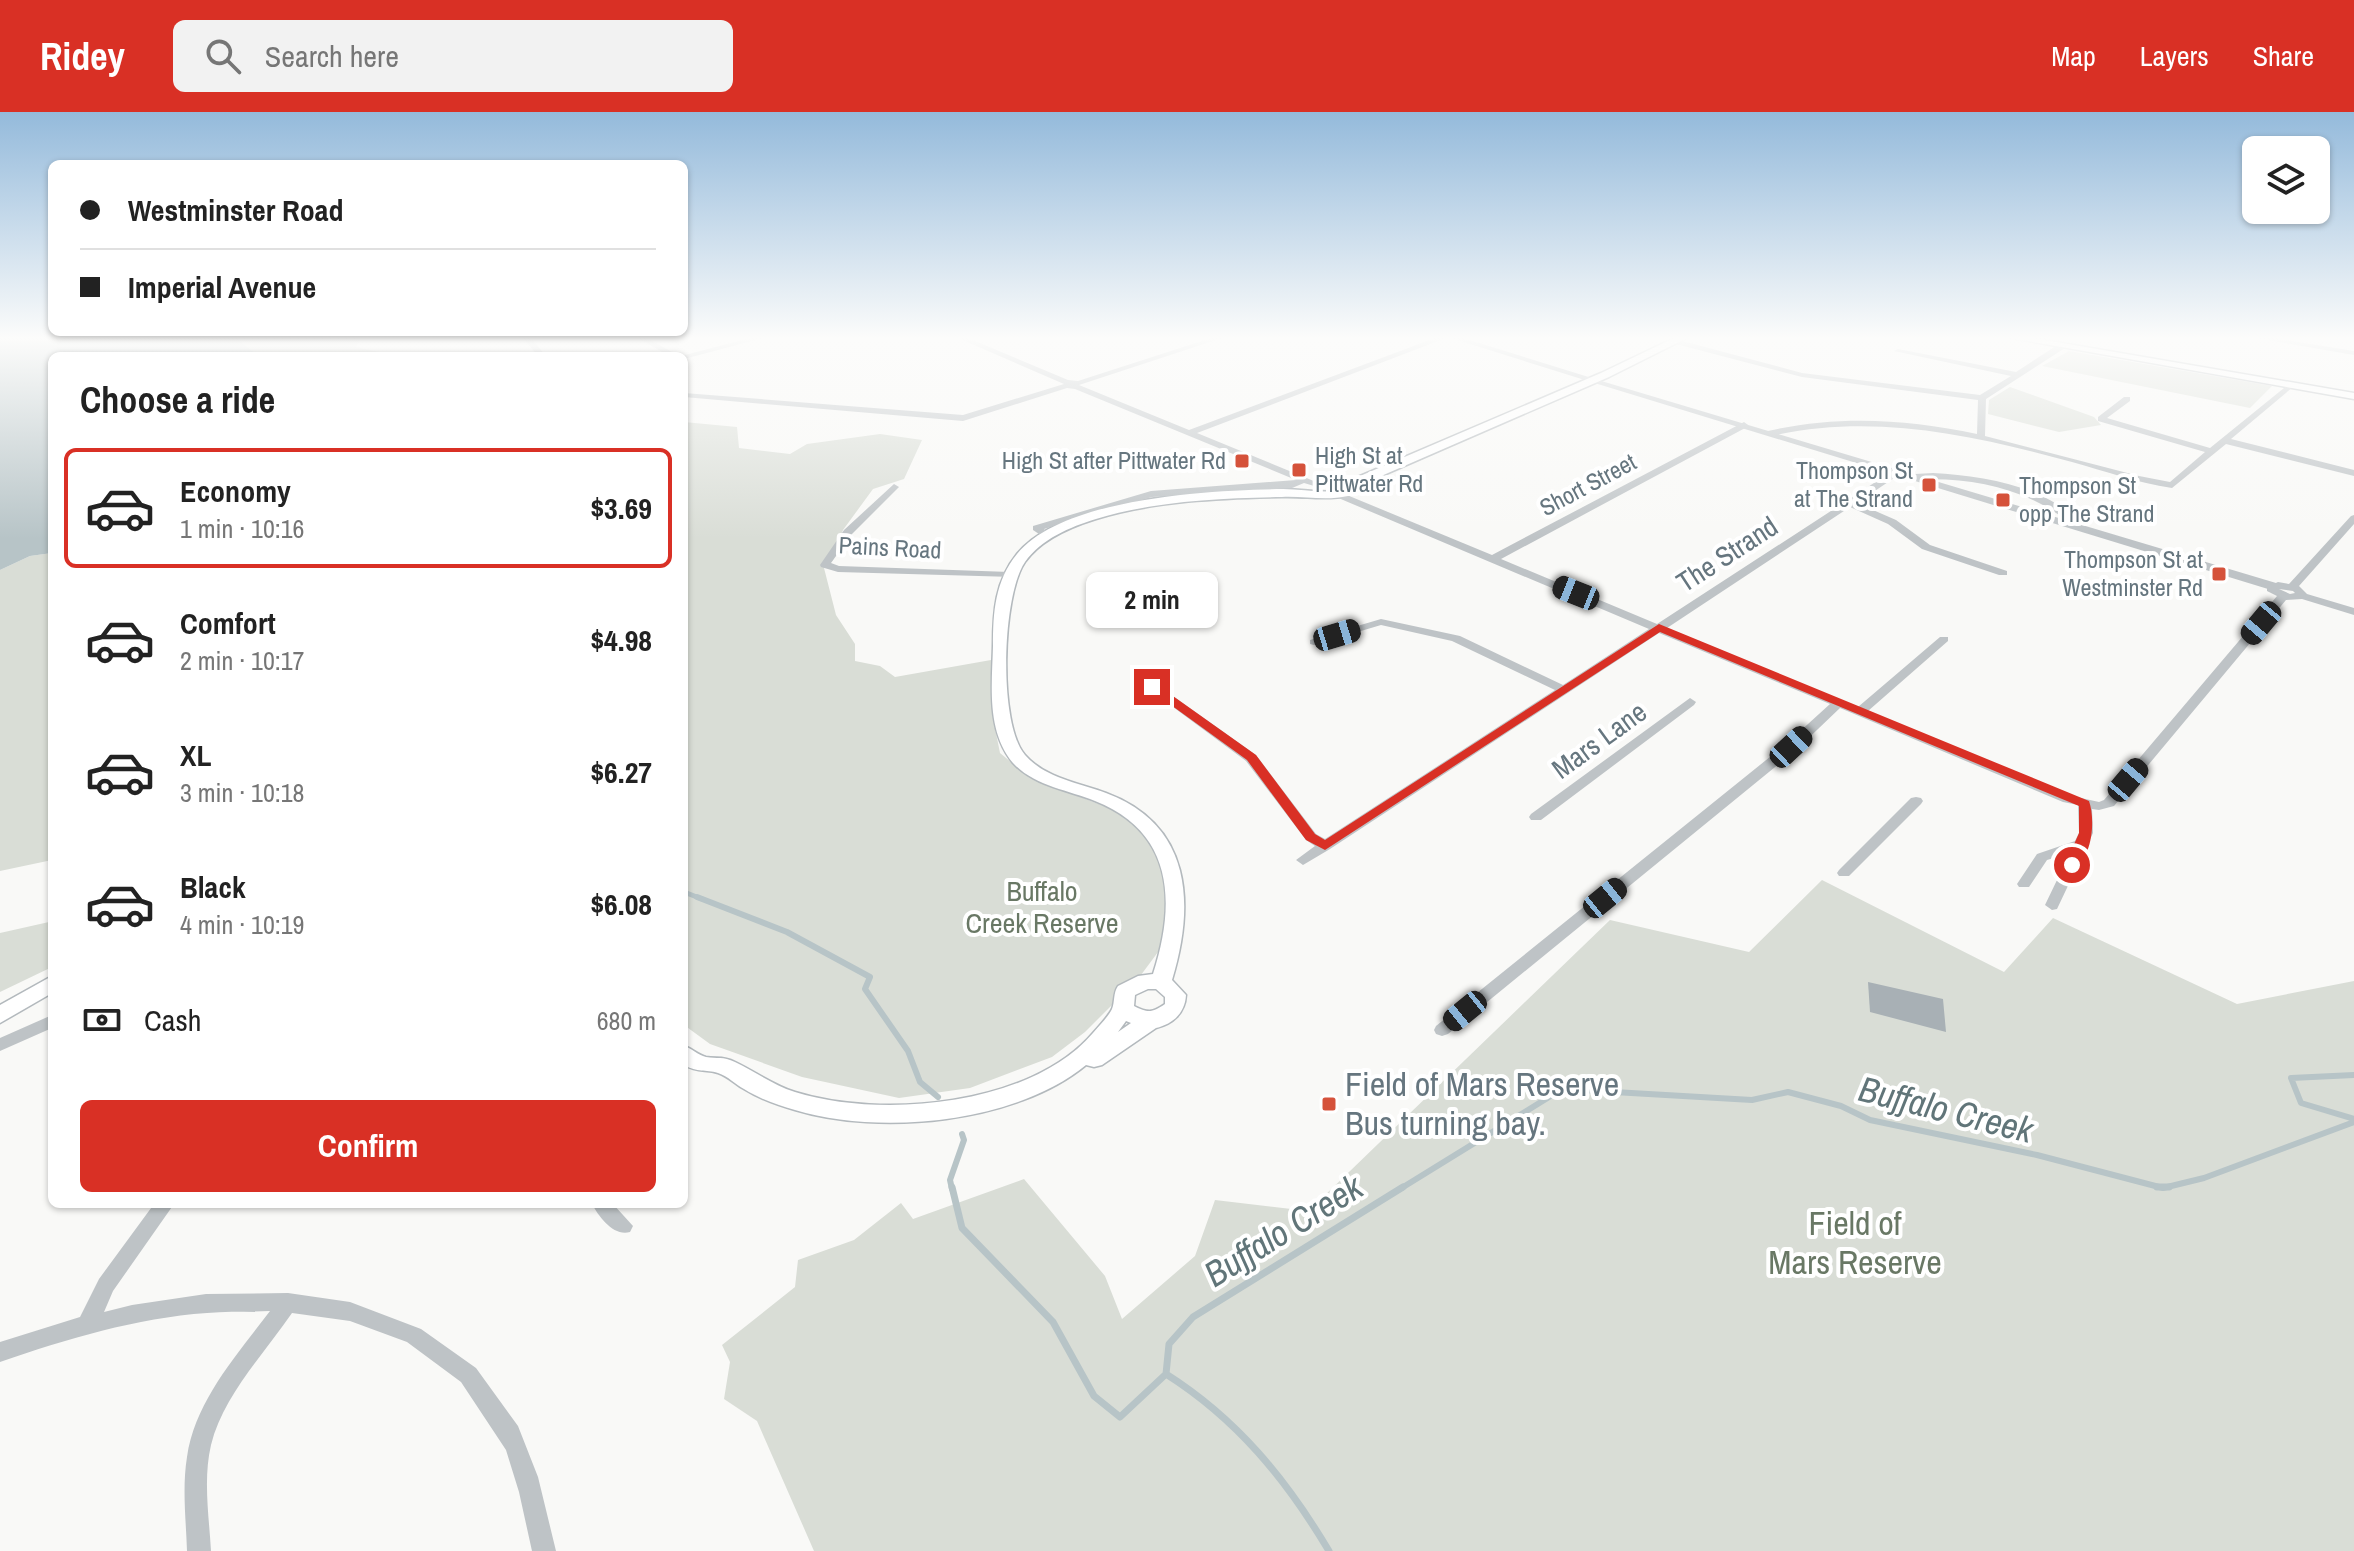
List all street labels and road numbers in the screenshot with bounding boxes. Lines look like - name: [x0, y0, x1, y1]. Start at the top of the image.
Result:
- street label: Short Street: [1534, 445, 1642, 523]
- street label: The Strand: [1669, 507, 1785, 601]
- street label: Pains Road: [838, 528, 942, 566]
- street label: Mars Lane: [1544, 693, 1654, 787]

